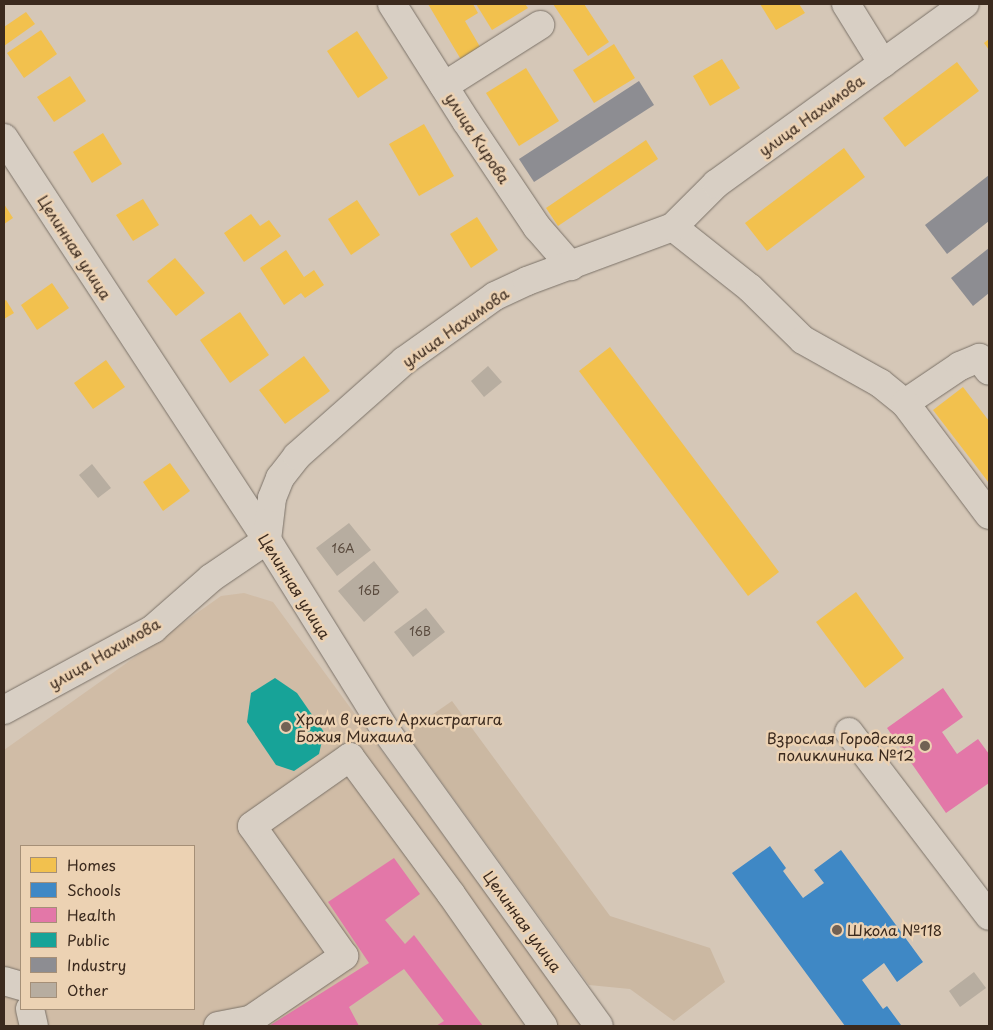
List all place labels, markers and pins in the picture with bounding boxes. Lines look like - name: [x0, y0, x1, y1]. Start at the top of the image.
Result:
- place label: Храм в честь Архистратига Божия Михаила: [296, 709, 503, 744]
- marker: Храм в честь Архистратига Божия Михаила: [280, 721, 292, 733]
- place label: Взрослая Городская поликлиника №12: [767, 728, 914, 763]
- marker: Взрослая Городская поликлиника №12: [918, 739, 932, 753]
- place label: Школа №118: [847, 921, 943, 939]
- marker: Школа №118: [831, 924, 843, 936]

